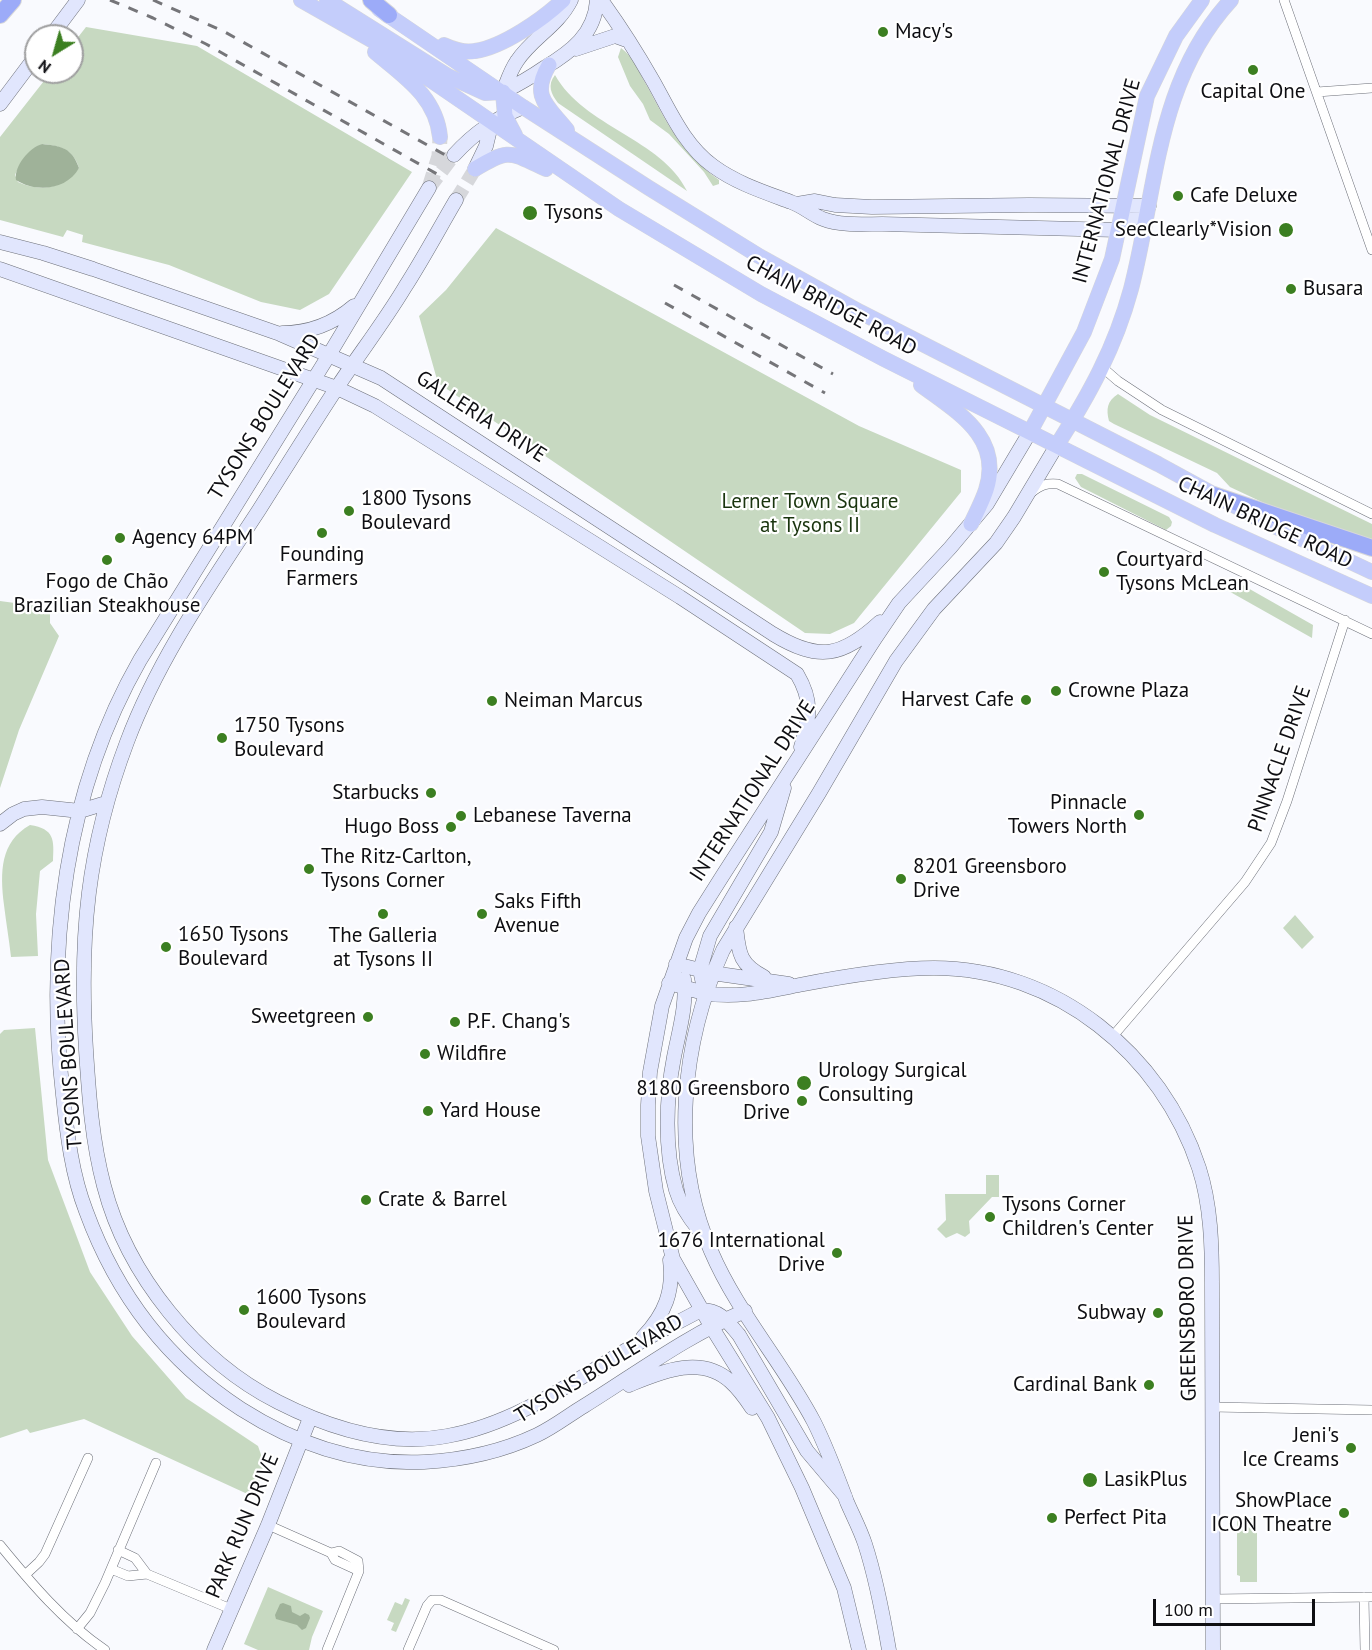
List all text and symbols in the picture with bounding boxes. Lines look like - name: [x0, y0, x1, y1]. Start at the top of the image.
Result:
- place label: Macy's: [895, 19, 953, 45]
- north arrow: [24, 24, 84, 84]
- marker: Macy's: [876, 25, 890, 39]
- text: N: [34, 56, 55, 78]
- marker: Capital One: [1246, 63, 1260, 77]
- street label: INTERNATIONAL DRIVE: [1067, 76, 1147, 286]
- place label: Capital One: [1201, 79, 1305, 105]
- place label: Cafe Deluxe: [1190, 183, 1298, 209]
- marker: Cafe Deluxe: [1171, 189, 1185, 203]
- place label: Tysons: [544, 200, 603, 226]
- marker: Tysons: [521, 204, 539, 222]
- place label: SeeClearly*Vision: [1115, 217, 1272, 243]
- marker: SeeClearly*Vision: [1277, 221, 1295, 239]
- street label: CHAIN BRIDGE ROAD: [741, 250, 921, 362]
- place label: Busara: [1303, 276, 1363, 302]
- marker: Busara: [1284, 282, 1298, 296]
- street label: TYSONS BOULEVARD: [204, 329, 326, 505]
- street label: GALLERIA DRIVE: [411, 366, 551, 468]
- street label: CHAIN BRIDGE ROAD: [1174, 471, 1356, 575]
- place label: 1800 Tysons Boulevard: [361, 486, 472, 536]
- park label: Lerner Town Square at Tysons II: [722, 489, 898, 539]
- marker: 1800 Tysons Boulevard: [342, 504, 356, 518]
- place label: Agency 64PM: [132, 525, 253, 551]
- marker: Founding Farmers: [315, 526, 329, 540]
- marker: Agency 64PM: [113, 531, 127, 545]
- place label: Founding Farmers: [280, 542, 364, 592]
- place label: Courtyard Tysons McLean: [1116, 547, 1249, 597]
- marker: Fogo de Chão Brazilian Steakhouse: [100, 553, 114, 567]
- marker: Courtyard Tysons McLean: [1097, 565, 1111, 579]
- place label: Fogo de Chão Brazilian Steakhouse: [14, 569, 200, 619]
- place label: Crowne Plaza: [1068, 678, 1189, 704]
- street label: PINNACLE DRIVE: [1243, 683, 1317, 835]
- marker: Crowne Plaza: [1049, 684, 1063, 698]
- place label: Harvest Cafe: [901, 687, 1014, 713]
- place label: Neiman Marcus: [504, 688, 643, 714]
- marker: Harvest Cafe: [1019, 693, 1033, 707]
- marker: Neiman Marcus: [485, 694, 499, 708]
- street label: INTERNATIONAL DRIVE: [685, 696, 821, 886]
- place label: 1750 Tysons Boulevard: [234, 713, 345, 763]
- marker: 1750 Tysons Boulevard: [215, 731, 229, 745]
- place label: Starbucks: [332, 780, 419, 806]
- marker: Starbucks: [424, 786, 438, 800]
- place label: Pinnacle Towers North: [1008, 790, 1127, 840]
- place label: Lebanese Taverna: [473, 803, 632, 829]
- marker: Pinnacle Towers North: [1132, 808, 1146, 822]
- marker: Lebanese Taverna: [454, 809, 468, 823]
- place label: Hugo Boss: [344, 814, 439, 840]
- marker: Hugo Boss: [444, 820, 458, 834]
- place label: The Ritz-Carlton, Tysons Corner: [321, 844, 471, 894]
- place label: 8201 Greensboro Drive: [913, 854, 1067, 904]
- marker: The Ritz-Carlton, Tysons Corner: [302, 862, 316, 876]
- marker: 8201 Greensboro Drive: [894, 872, 908, 886]
- place label: Saks Fifth Avenue: [494, 889, 582, 939]
- marker: The Galleria at Tysons II: [376, 907, 390, 921]
- marker: Saks Fifth Avenue: [475, 907, 489, 921]
- place label: 1650 Tysons Boulevard: [178, 922, 289, 972]
- place label: The Galleria at Tysons II: [329, 923, 437, 973]
- marker: 1650 Tysons Boulevard: [159, 940, 173, 954]
- street label: TYSONS BOULEVARD: [50, 958, 88, 1150]
- place label: Sweetgreen: [251, 1004, 356, 1030]
- place label: P.F. Chang's: [467, 1009, 570, 1035]
- marker: Sweetgreen: [361, 1010, 375, 1024]
- marker: P.F. Chang's: [448, 1015, 462, 1029]
- place label: Wildfire: [437, 1041, 507, 1067]
- marker: Wildfire: [418, 1047, 432, 1061]
- place label: Urology Surgical Consulting: [818, 1058, 967, 1108]
- marker: Urology Surgical Consulting: [795, 1074, 813, 1092]
- place label: 8180 Greensboro Drive: [636, 1076, 790, 1126]
- marker: 8180 Greensboro Drive: [795, 1094, 809, 1108]
- place label: Yard House: [440, 1098, 541, 1124]
- marker: Yard House: [421, 1104, 435, 1118]
- place label: Crate & Barrel: [378, 1187, 507, 1213]
- place label: Tysons Corner Children's Center: [1002, 1192, 1154, 1242]
- marker: Crate & Barrel: [359, 1193, 373, 1207]
- marker: Tysons Corner Children's Center: [983, 1210, 997, 1224]
- street label: GREENSBORO DRIVE: [1174, 1214, 1202, 1402]
- place label: 1676 International Drive: [657, 1228, 825, 1278]
- marker: 1676 International Drive: [830, 1246, 844, 1260]
- place label: 1600 Tysons Boulevard: [256, 1285, 367, 1335]
- place label: Subway: [1077, 1300, 1146, 1326]
- marker: 1600 Tysons Boulevard: [237, 1303, 251, 1317]
- marker: Subway: [1151, 1306, 1165, 1320]
- street label: TYSONS BOULEVARD: [510, 1309, 688, 1429]
- place label: Cardinal Bank: [1013, 1372, 1137, 1398]
- marker: Cardinal Bank: [1142, 1378, 1156, 1392]
- place label: Jeni's Ice Creams: [1242, 1423, 1339, 1473]
- marker: Jeni's Ice Creams: [1344, 1441, 1358, 1455]
- street label: PARK RUN DRIVE: [201, 1450, 285, 1602]
- place label: LasikPlus: [1104, 1467, 1187, 1493]
- marker: LasikPlus: [1081, 1471, 1099, 1489]
- place label: ShowPlace ICON Theatre: [1211, 1488, 1332, 1538]
- place label: Perfect Pita: [1064, 1505, 1167, 1531]
- marker: ShowPlace ICON Theatre: [1337, 1506, 1351, 1520]
- marker: Perfect Pita: [1045, 1511, 1059, 1525]
- scale bar: [1156, 1587, 1318, 1625]
- text: 100 m: [1164, 1598, 1213, 1621]

